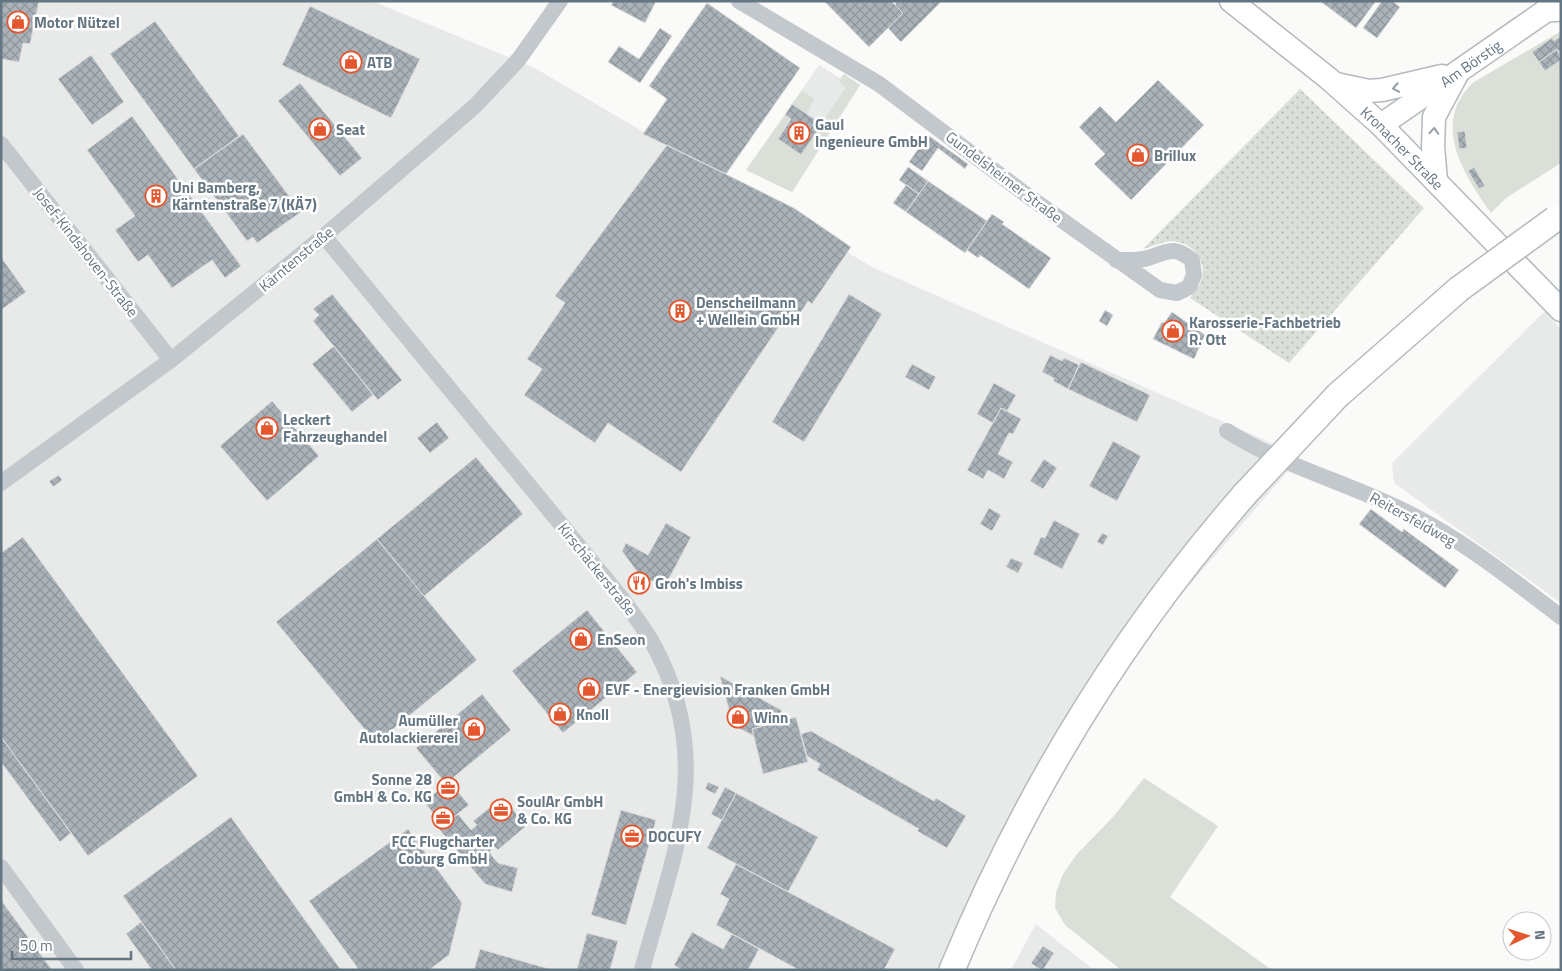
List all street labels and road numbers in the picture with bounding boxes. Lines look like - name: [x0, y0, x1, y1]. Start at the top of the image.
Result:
- street label: Am Börstig: [1435, 33, 1506, 92]
- street label: Kronacher Straße: [1356, 101, 1449, 195]
- street label: Gundelsheimer Straße: [941, 125, 1067, 229]
- street label: Josef-Kindshoven-Straße: [28, 182, 144, 322]
- street label: Kärntenstraße: [254, 221, 338, 297]
- street label: Reitersfeldweg: [1366, 486, 1461, 552]
- street label: Kirschäckerstraße: [552, 518, 642, 620]

